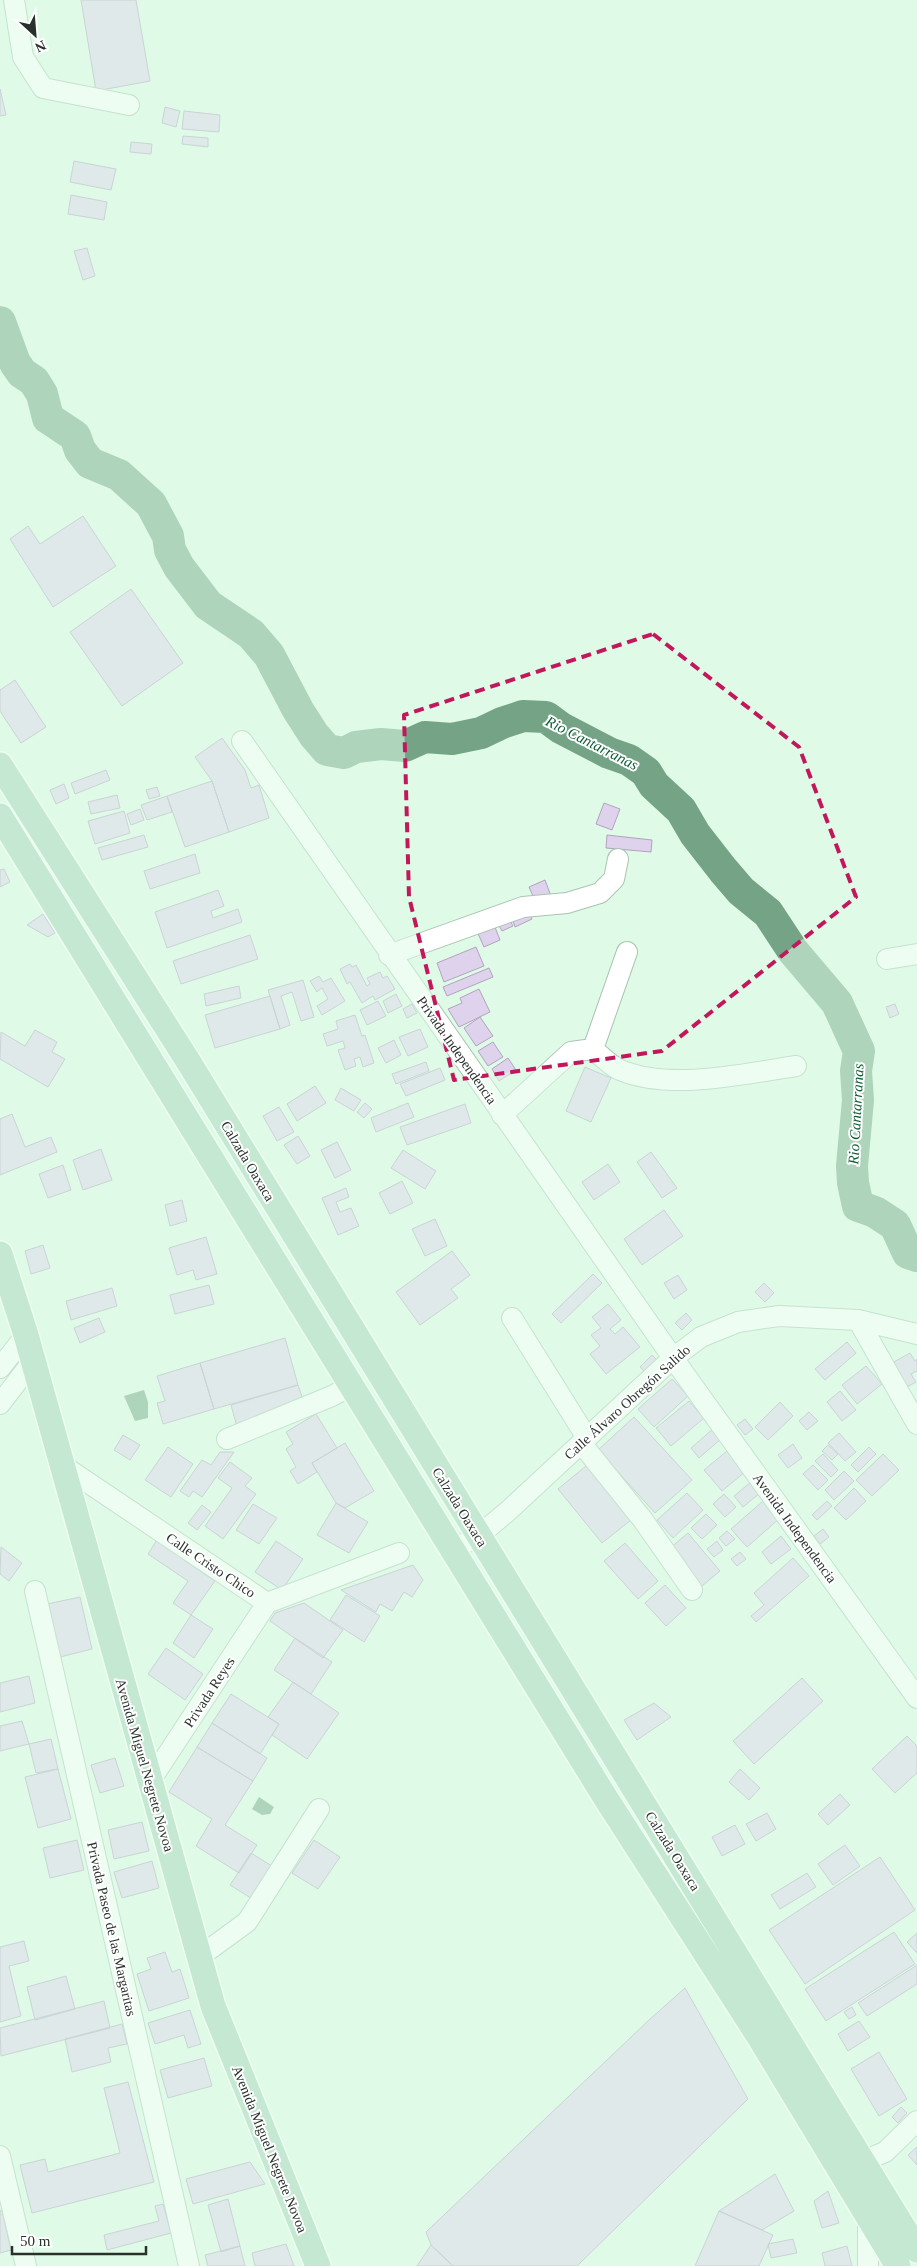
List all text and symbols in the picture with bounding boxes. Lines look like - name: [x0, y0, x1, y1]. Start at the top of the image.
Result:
- north arrow: [10, 10, 60, 60]
- text: N: [33, 37, 48, 55]
- water label: Rio Cantarranas: [542, 712, 641, 773]
- street label: Privada Independencia: [414, 994, 500, 1108]
- water label: Rio Cantarranas: [845, 1063, 867, 1166]
- street label: Calzada Oaxaca: [218, 1119, 278, 1205]
- street label: Calle Álvaro Obregón Salido: [561, 1341, 693, 1463]
- street label: Calzada Oaxaca: [429, 1465, 490, 1550]
- street label: Avenida Independencia: [750, 1471, 840, 1587]
- street label: Calle Cristo Chico: [163, 1530, 258, 1601]
- street label: Privada Reyes: [181, 1654, 238, 1730]
- street label: Avenida Miguel Negrete Novoa: [113, 1677, 177, 1854]
- street label: Calzada Oaxaca: [642, 1809, 703, 1894]
- street label: Privada Paseo de las Margaritas: [84, 1840, 139, 2018]
- street label: Avenida Miguel Negrete Novoa: [229, 2063, 310, 2236]
- scale bar: [12, 2224, 146, 2256]
- text: 50 m: [20, 2233, 51, 2249]

